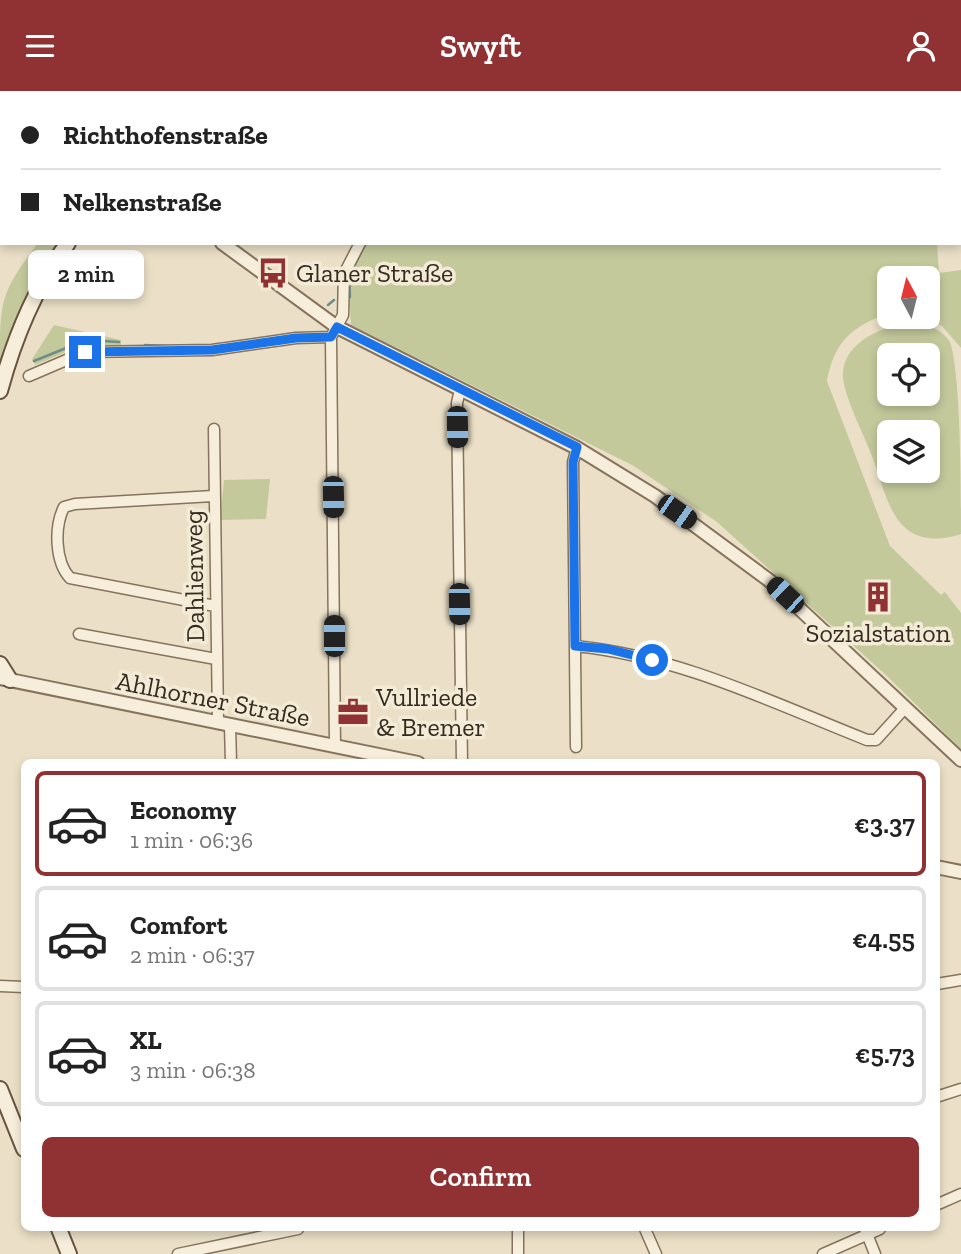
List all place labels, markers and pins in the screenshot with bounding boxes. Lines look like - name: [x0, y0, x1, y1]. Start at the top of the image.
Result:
- bus stop icon: Glaner Straße: [256, 256, 290, 290]
- place label: Glaner Straße: [296, 257, 453, 289]
- building icon: Sozialstation: [861, 580, 895, 614]
- place label: Sozialstation: [806, 617, 950, 649]
- place label: Vullriede & Bremer: [375, 681, 485, 743]
- office icon: Vullriede & Bremer: [336, 695, 370, 729]

